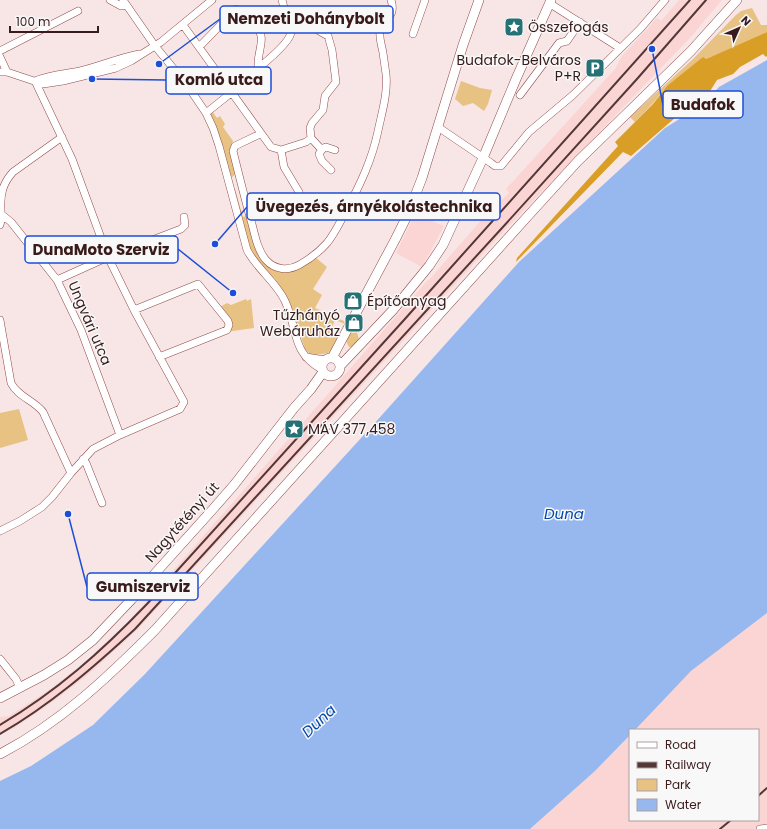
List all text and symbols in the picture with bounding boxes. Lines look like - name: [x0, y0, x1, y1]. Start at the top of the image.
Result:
- callout: Nemzeti Dohánybolt: [220, 6, 393, 33]
- scale bar: [10, 8, 98, 34]
- text: Nemzeti Dohánybolt: [227, 8, 385, 29]
- north arrow: [719, 8, 759, 48]
- text: N: [737, 12, 755, 30]
- text: 100 m: [16, 13, 50, 30]
- place icon: Összefogás: [503, 16, 525, 38]
- place label: Összefogás: [528, 17, 608, 37]
- place label: Budafok-Belváros P+R: [457, 50, 581, 86]
- parking icon: Budafok-Belváros P+R: [584, 57, 606, 79]
- callout: Komló utca: [166, 67, 271, 94]
- text: Komló utca: [175, 69, 263, 90]
- callout: Budafok: [663, 91, 743, 118]
- text: Budafok: [671, 94, 736, 115]
- callout: Üvegezés, árnyékolástechnika: [247, 193, 500, 220]
- text: Üvegezés, árnyékolástechnika: [256, 196, 492, 217]
- callout: DunaMoto Szerviz: [25, 236, 178, 263]
- text: DunaMoto Szerviz: [32, 239, 170, 260]
- street label: Ungvári utca: [63, 278, 117, 368]
- shop icon: Építőanyag: [342, 290, 364, 312]
- place label: Építőanyag: [367, 291, 446, 311]
- place label: Tűzhányó Webáruház: [260, 305, 340, 341]
- shop icon: Tűzhányó Webáruház: [343, 312, 365, 334]
- place icon: MÁV 377,458: [283, 418, 305, 440]
- place label: MÁV 377,458: [308, 419, 396, 439]
- street label: Nagytétényi út: [140, 477, 224, 567]
- water label: Duna: [544, 503, 584, 524]
- callout: Gumiszerviz: [87, 573, 198, 600]
- text: Gumiszerviz: [96, 576, 190, 597]
- water label: Duna: [297, 699, 340, 742]
- legend: [629, 729, 759, 821]
- text: Road: [665, 736, 696, 753]
- text: Railway: [665, 756, 711, 773]
- text: Park: [665, 776, 692, 793]
- text: Water: [665, 796, 702, 813]

